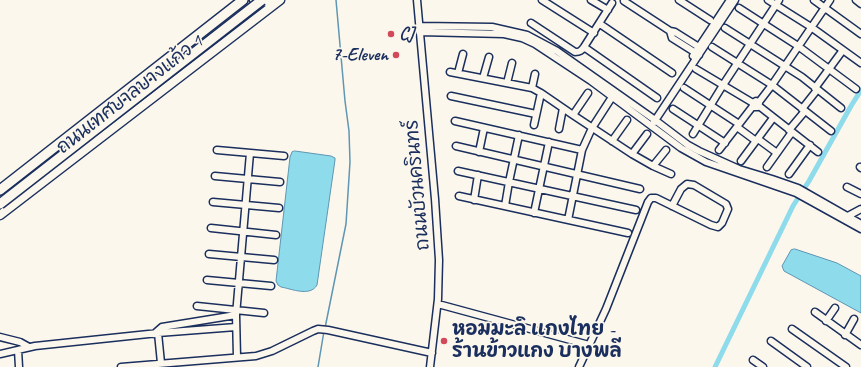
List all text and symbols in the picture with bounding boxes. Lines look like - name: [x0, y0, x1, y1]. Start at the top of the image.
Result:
- place label: CJ: [399, 23, 414, 45]
- marker: CJ: [386, 29, 396, 39]
- street label: ถนนเทศบาลบางแก้ว 1: [52, 31, 208, 159]
- place label: 7-Eleven: [332, 44, 388, 66]
- marker: 7-Eleven: [391, 50, 401, 60]
- street label: ถนนบัวนครินทร์: [401, 119, 435, 251]
- place label: หอมมะลิ เเกงไทย - ร้านข้าวแกง บางพลี: [452, 319, 622, 363]
- marker: หอมมะลิ เเกงไทย - ร้านข้าวแกง บางพลี: [439, 336, 449, 346]

